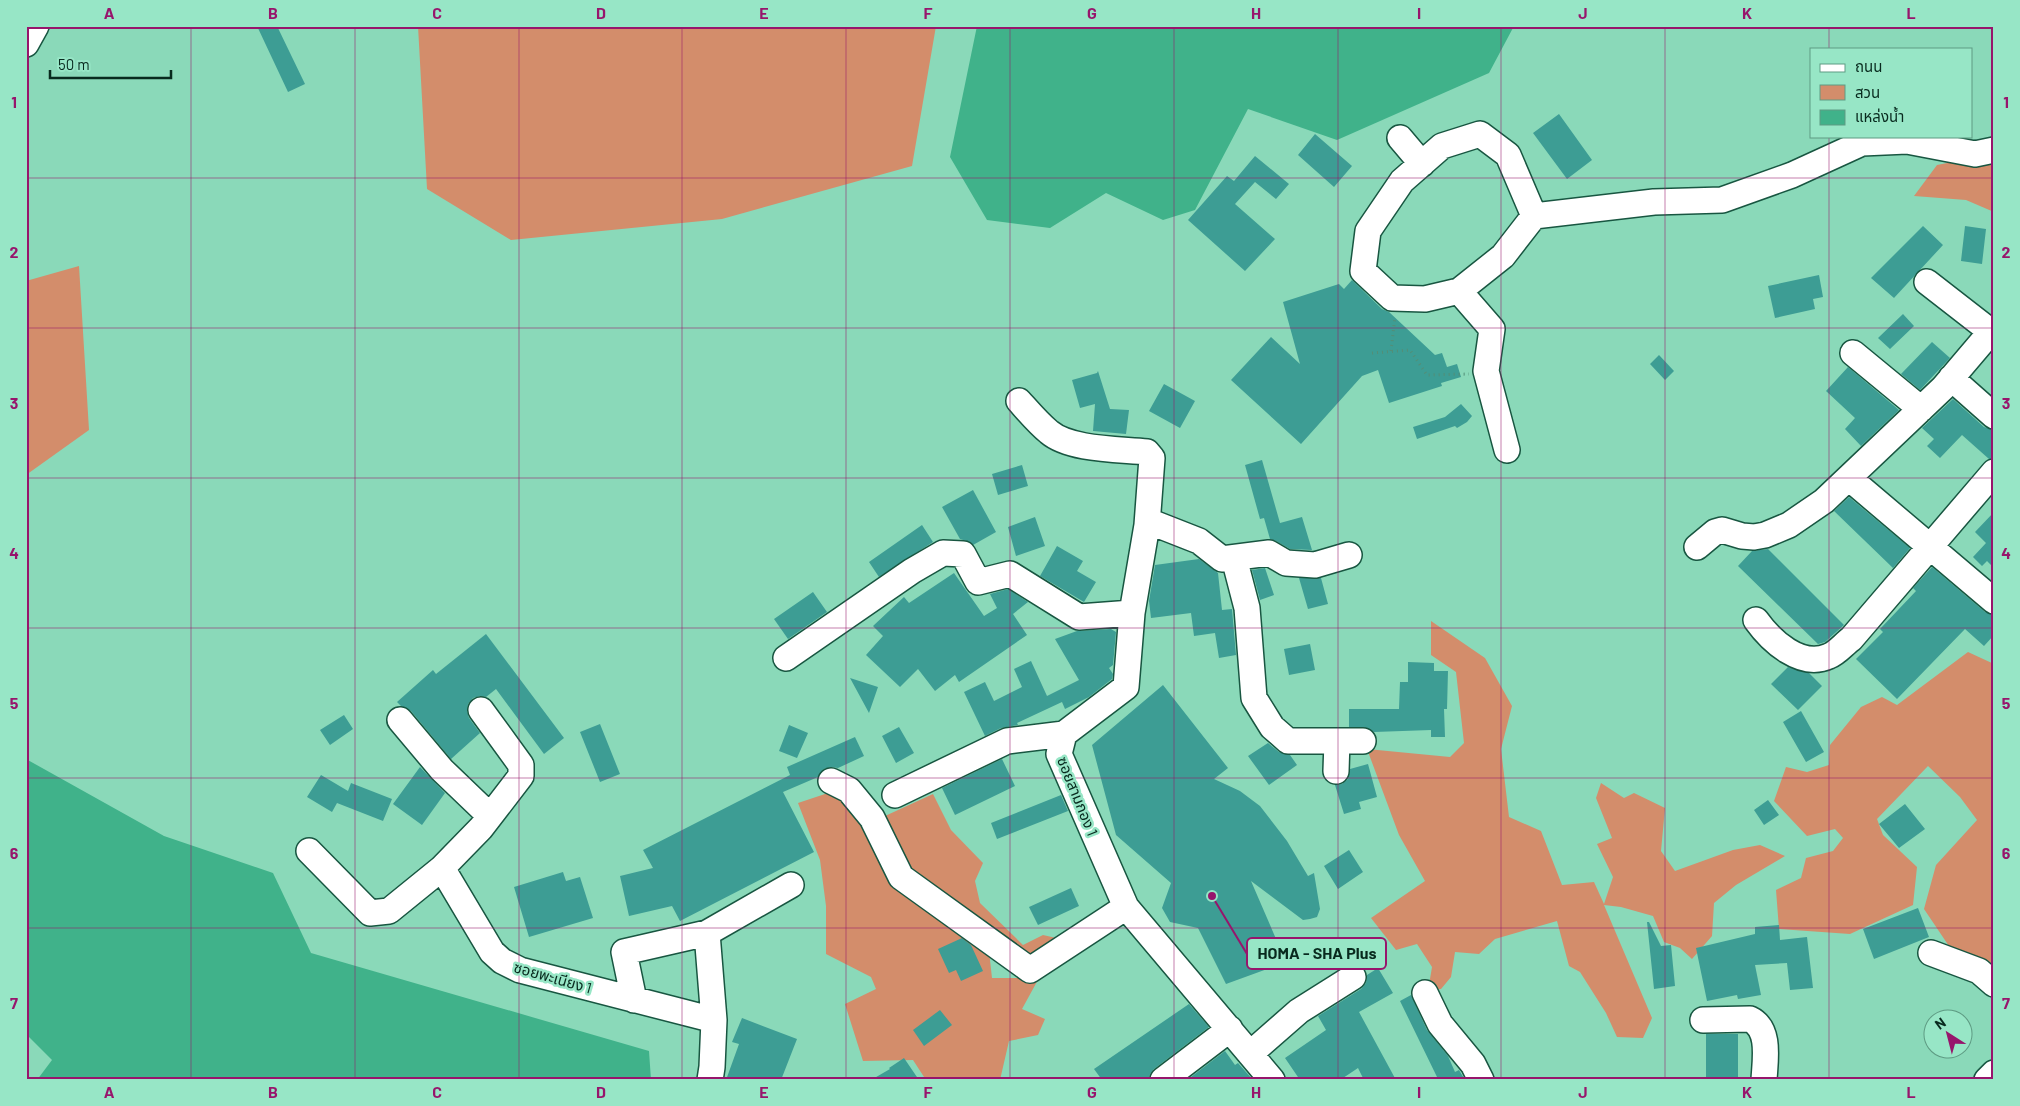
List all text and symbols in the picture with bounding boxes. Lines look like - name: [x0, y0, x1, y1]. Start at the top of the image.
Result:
- text: A: [104, 3, 115, 22]
- text: B: [268, 3, 278, 22]
- text: C: [432, 3, 442, 22]
- text: D: [596, 3, 606, 22]
- text: E: [759, 3, 769, 22]
- text: F: [924, 3, 933, 22]
- text: G: [1087, 3, 1097, 22]
- text: H: [1251, 3, 1261, 22]
- text: I: [1417, 3, 1421, 22]
- text: J: [1578, 3, 1588, 22]
- text: K: [1742, 3, 1752, 22]
- text: L: [1906, 3, 1916, 22]
- scale bar: [50, 48, 171, 80]
- legend: [1810, 48, 1972, 138]
- text: 50 m: [58, 55, 90, 73]
- text: ถนน: [1855, 57, 1882, 75]
- text: สวน: [1855, 83, 1880, 101]
- text: 1: [11, 92, 17, 111]
- text: 1: [2003, 92, 2009, 111]
- text: แหล่งน้ำ: [1855, 106, 1904, 125]
- text: 2: [10, 242, 19, 261]
- text: 2: [2002, 242, 2011, 261]
- text: 3: [10, 393, 18, 412]
- text: 3: [2002, 393, 2010, 412]
- text: 4: [9, 543, 19, 562]
- text: 4: [2001, 543, 2011, 562]
- text: 5: [10, 693, 19, 712]
- text: 5: [2002, 693, 2011, 712]
- street label: ซอยสามกอง 1: [1054, 754, 1102, 838]
- text: 6: [10, 843, 19, 862]
- text: 6: [2002, 843, 2011, 862]
- callout: HOMA - SHA Plus: [1247, 938, 1386, 969]
- text: HOMA - SHA Plus: [1258, 943, 1376, 962]
- street label: ซอยพะเนียง 1: [512, 957, 594, 997]
- text: 7: [10, 993, 18, 1012]
- text: 7: [2002, 993, 2010, 1012]
- north arrow: [1922, 1008, 1972, 1058]
- text: N: [1931, 1013, 1949, 1033]
- text: A: [104, 1082, 115, 1101]
- text: B: [268, 1082, 278, 1101]
- text: C: [432, 1082, 442, 1101]
- text: D: [596, 1082, 606, 1101]
- text: E: [759, 1082, 769, 1101]
- text: F: [924, 1082, 933, 1101]
- text: G: [1087, 1082, 1097, 1101]
- text: H: [1251, 1082, 1261, 1101]
- text: I: [1417, 1082, 1421, 1101]
- text: J: [1578, 1082, 1588, 1101]
- text: K: [1742, 1082, 1752, 1101]
- text: L: [1906, 1082, 1916, 1101]

